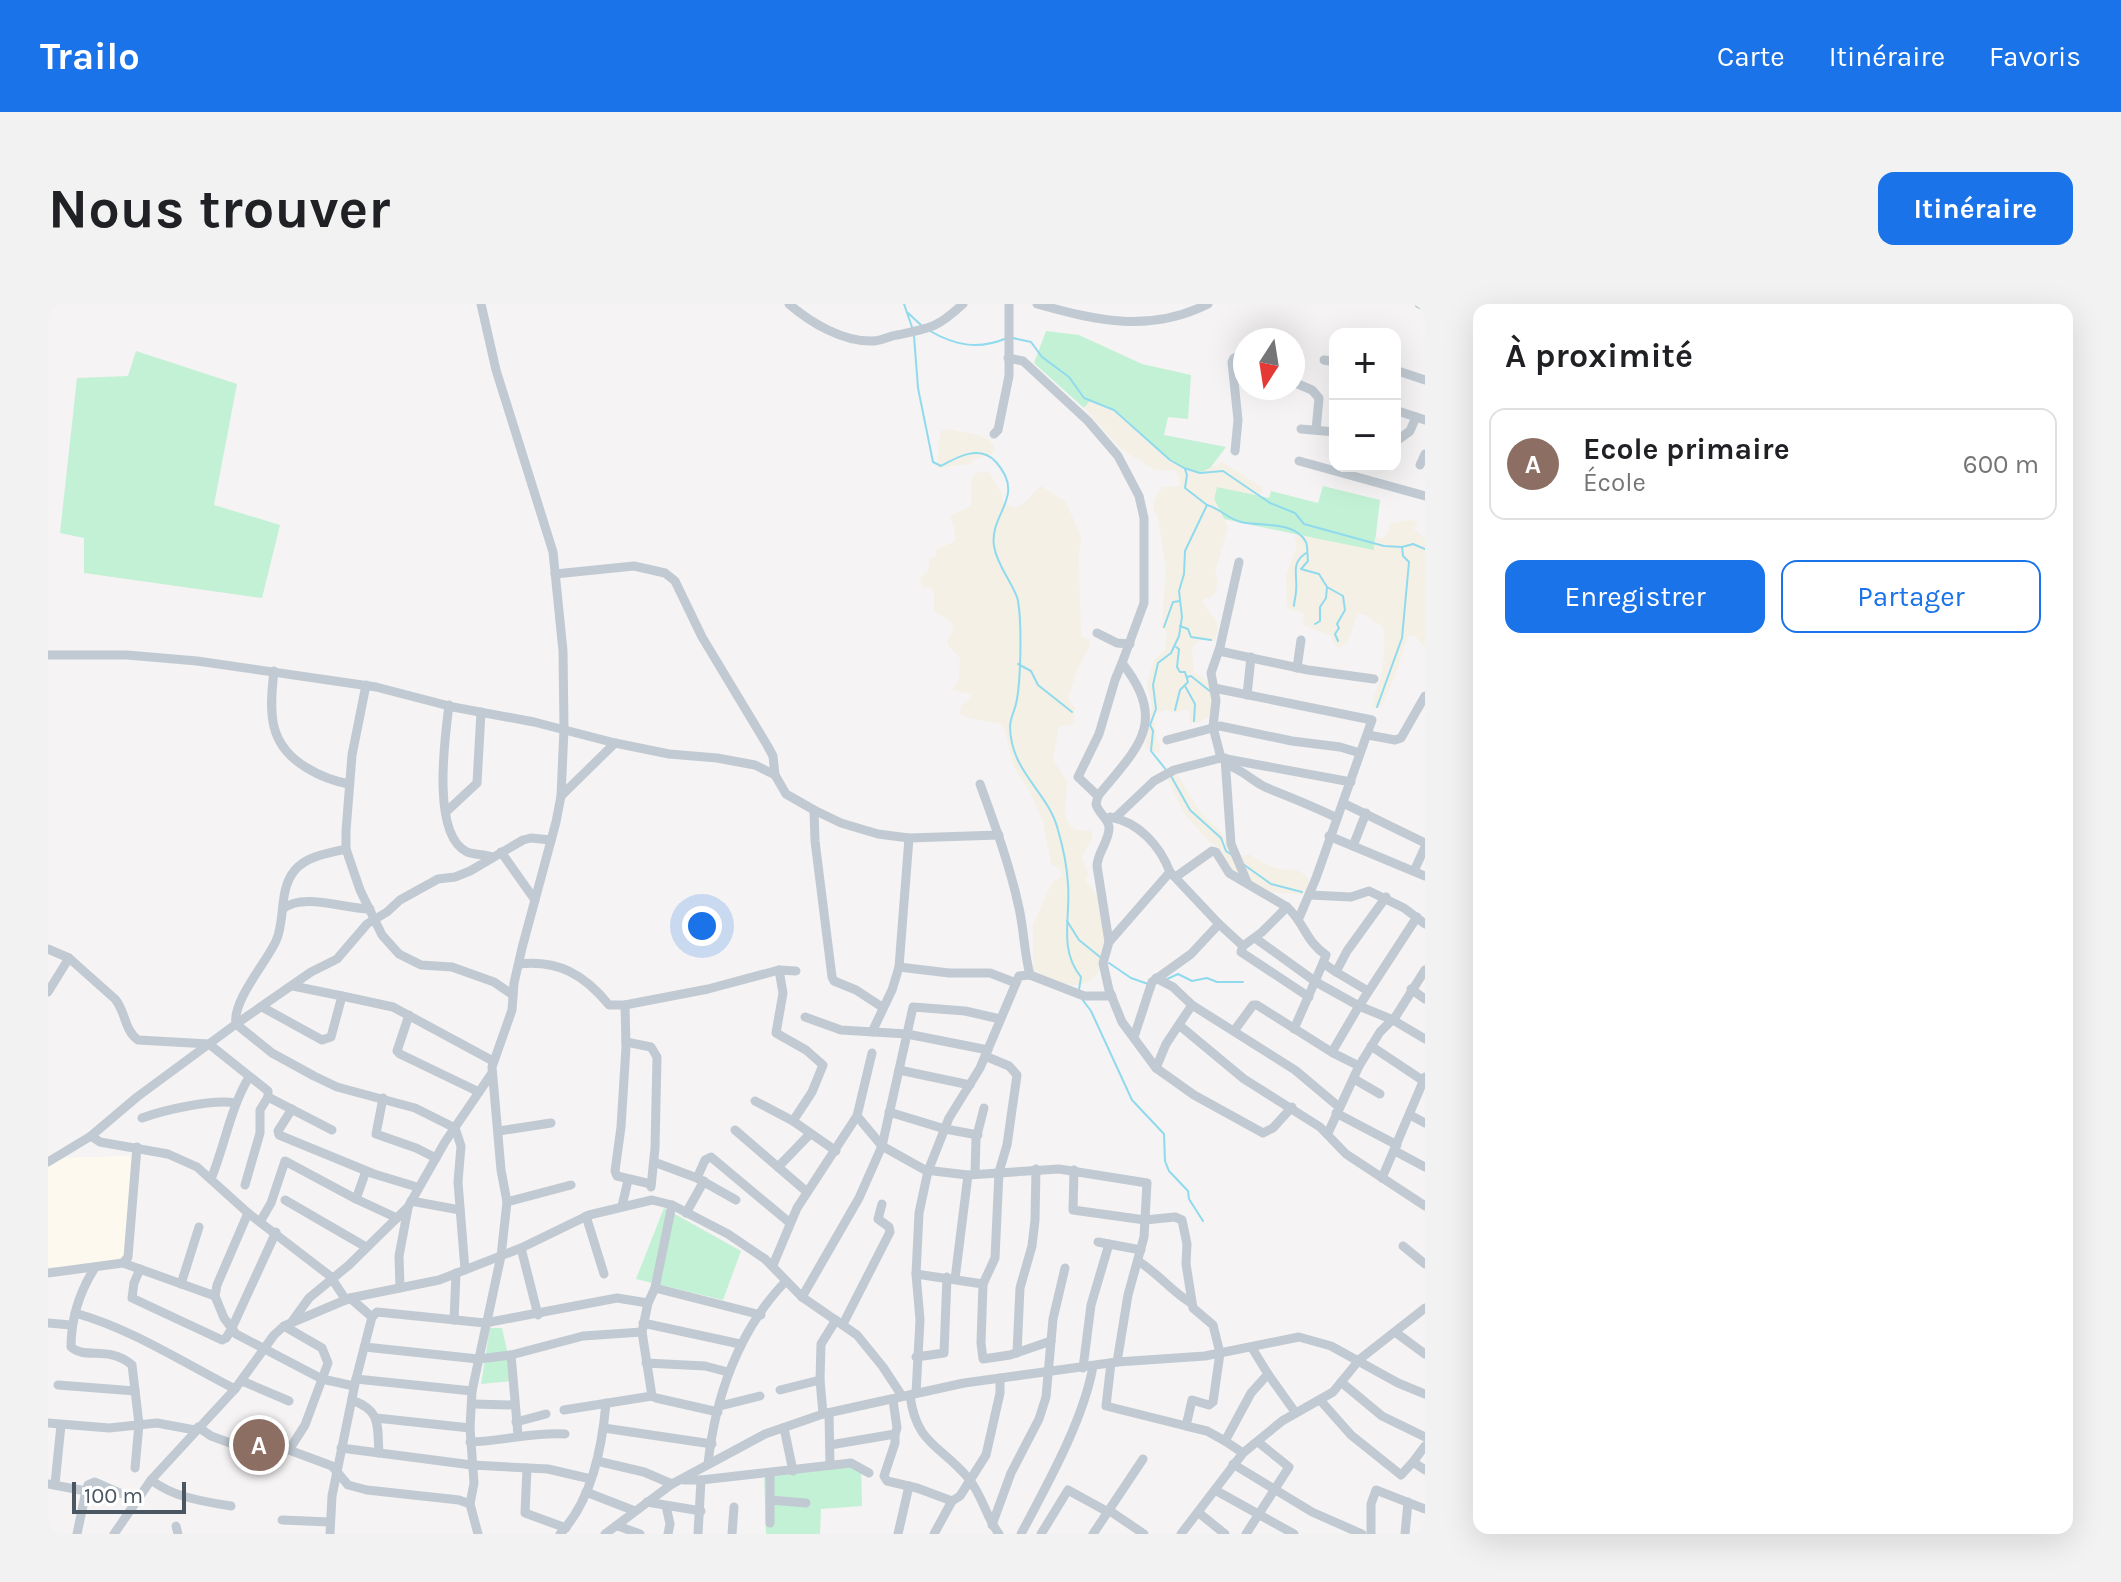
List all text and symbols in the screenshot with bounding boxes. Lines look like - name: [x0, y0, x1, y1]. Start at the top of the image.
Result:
- text: Trailo: [40, 34, 140, 79]
- text: Carte: [1717, 40, 1785, 73]
- text: Itinéraire: [1829, 40, 1945, 73]
- text: Favoris: [1989, 40, 2081, 73]
- button: Itinéraire: [1878, 172, 2073, 245]
- text: Nous trouver: [48, 176, 390, 241]
- north arrow: [1233, 328, 1305, 400]
- map controls: [1329, 328, 1401, 472]
- button: +: [1329, 328, 1401, 400]
- text: À proximité: [1505, 336, 1693, 376]
- button: −: [1329, 400, 1401, 472]
- text: Ecole primaire: [1583, 431, 1790, 467]
- text: A: [1525, 449, 1541, 480]
- text: 600 m: [1963, 449, 2039, 480]
- text: École: [1583, 467, 1646, 498]
- button: Enregistrer: [1505, 560, 1765, 633]
- button: Partager: [1781, 560, 2041, 633]
- your location: [682, 906, 722, 946]
- pin: A: [233, 1415, 285, 1475]
- scale bar: [72, 1478, 186, 1514]
- text: 100 m: [84, 1483, 143, 1509]

